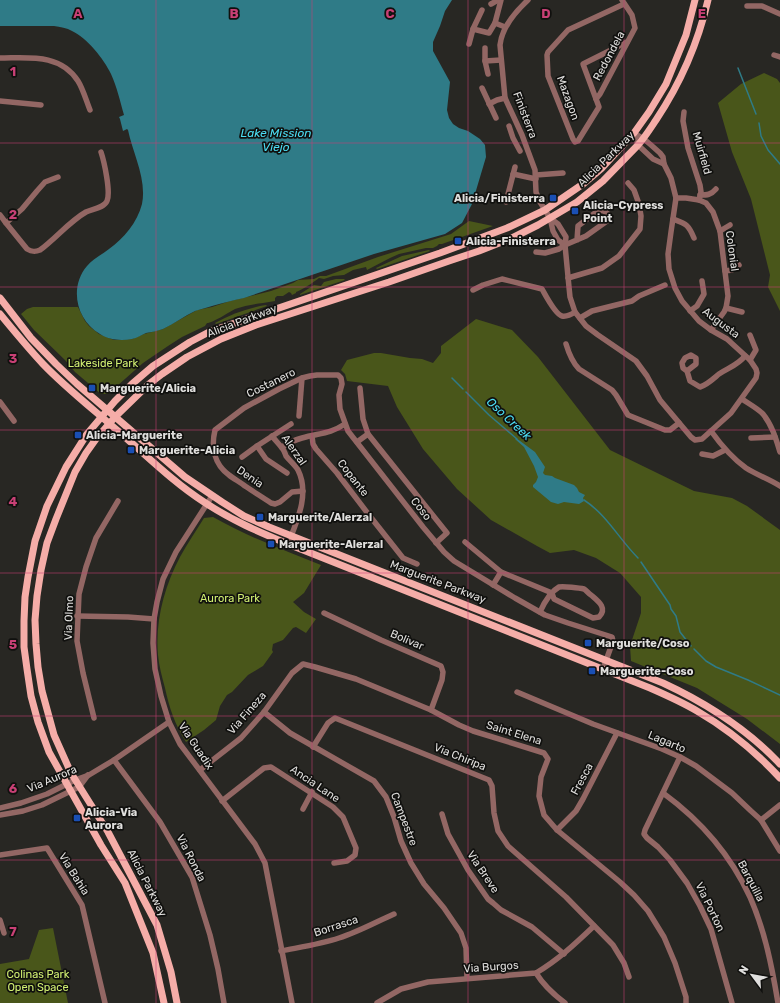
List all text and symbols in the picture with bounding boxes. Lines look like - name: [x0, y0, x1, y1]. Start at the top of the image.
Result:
- text: A: [73, 6, 83, 21]
- text: B: [229, 6, 239, 21]
- text: C: [385, 6, 395, 21]
- text: D: [541, 6, 551, 21]
- text: E: [698, 6, 706, 21]
- street label: Redondela: [591, 29, 627, 83]
- text: 1: [10, 64, 16, 79]
- street label: Mazagon: [554, 74, 582, 122]
- street label: Finisterra: [510, 90, 540, 140]
- water label: Lake Mission Viejo: [240, 126, 312, 154]
- street label: Alicia Parkway: [575, 129, 637, 189]
- street label: Muirfield: [690, 130, 714, 176]
- place label: Alicia/Finisterra: [454, 192, 545, 205]
- marker: Alicia/Finisterra: [548, 193, 558, 203]
- place label: Alicia-Cypress Point: [583, 199, 663, 225]
- marker: Alicia-Cypress Point: [570, 206, 580, 216]
- text: 2: [9, 207, 17, 222]
- street label: Colonial: [723, 230, 741, 272]
- place label: Alicia-Finisterra: [466, 235, 556, 248]
- marker: Alicia-Finisterra: [453, 236, 463, 246]
- street label: Alicia Parkway: [205, 302, 279, 340]
- street label: Augusta: [700, 305, 742, 341]
- text: 3: [9, 351, 18, 366]
- park label: Lakeside Park: [68, 357, 139, 370]
- street label: Costanero: [244, 366, 298, 400]
- place label: Marguerite/Alicia: [100, 382, 196, 395]
- marker: Marguerite/Alicia: [87, 383, 97, 393]
- water label: Oso Creek: [484, 395, 535, 444]
- place label: Alicia-Marguerite: [86, 429, 183, 442]
- marker: Alicia-Marguerite: [73, 430, 83, 440]
- street label: Alerzal: [279, 432, 309, 468]
- place label: Marguerite-Alicia: [139, 444, 235, 457]
- marker: Marguerite-Alicia: [126, 445, 136, 455]
- street label: Copante: [335, 457, 371, 499]
- street label: Denia: [234, 463, 266, 491]
- text: 4: [9, 494, 18, 509]
- street label: Coso: [408, 495, 434, 523]
- place label: Marguerite/Alerzal: [268, 511, 372, 524]
- marker: Marguerite/Alerzal: [255, 512, 265, 522]
- place label: Marguerite-Alerzal: [279, 538, 383, 551]
- marker: Marguerite-Alerzal: [266, 539, 276, 549]
- street label: Marguerite Parkway: [388, 558, 488, 606]
- park label: Aurora Park: [200, 592, 260, 605]
- street label: Via Olmo: [62, 595, 76, 641]
- street label: Bolivar: [388, 627, 426, 653]
- text: 5: [9, 637, 17, 652]
- place label: Marguerite/Coso: [596, 637, 690, 650]
- marker: Marguerite/Coso: [583, 638, 593, 648]
- place label: Marguerite-Coso: [600, 665, 694, 678]
- marker: Marguerite-Coso: [587, 666, 597, 676]
- street label: Via Fineza: [225, 689, 269, 737]
- street label: Saint Elena: [485, 718, 543, 748]
- street label: Via Guadix: [176, 720, 217, 772]
- street label: Lagarto: [646, 728, 688, 756]
- street label: Via Chiripa: [432, 741, 488, 773]
- street label: Fresca: [568, 761, 596, 797]
- street label: Via Aurora: [25, 763, 79, 795]
- street label: Ancia Lane: [288, 763, 342, 805]
- text: 6: [9, 781, 18, 796]
- street label: Campestre: [388, 791, 420, 847]
- place label: Alicia-Via Aurora: [85, 806, 137, 832]
- marker: Alicia-Via Aurora: [72, 813, 82, 823]
- street label: Via Ronda: [174, 832, 208, 884]
- street label: Alicia Parkway: [124, 847, 170, 919]
- street label: Via Breve: [464, 848, 502, 896]
- street label: Via Bahia: [56, 850, 92, 898]
- street label: Barquilla: [735, 858, 767, 904]
- street label: Via Porton: [692, 880, 728, 934]
- street label: Borrasca: [312, 913, 360, 939]
- text: 7: [9, 924, 17, 939]
- north arrow: [732, 955, 772, 995]
- street label: Via Burgos: [463, 959, 519, 975]
- text: N: [736, 963, 752, 977]
- park label: Colinas Park Open Space: [7, 968, 70, 994]

